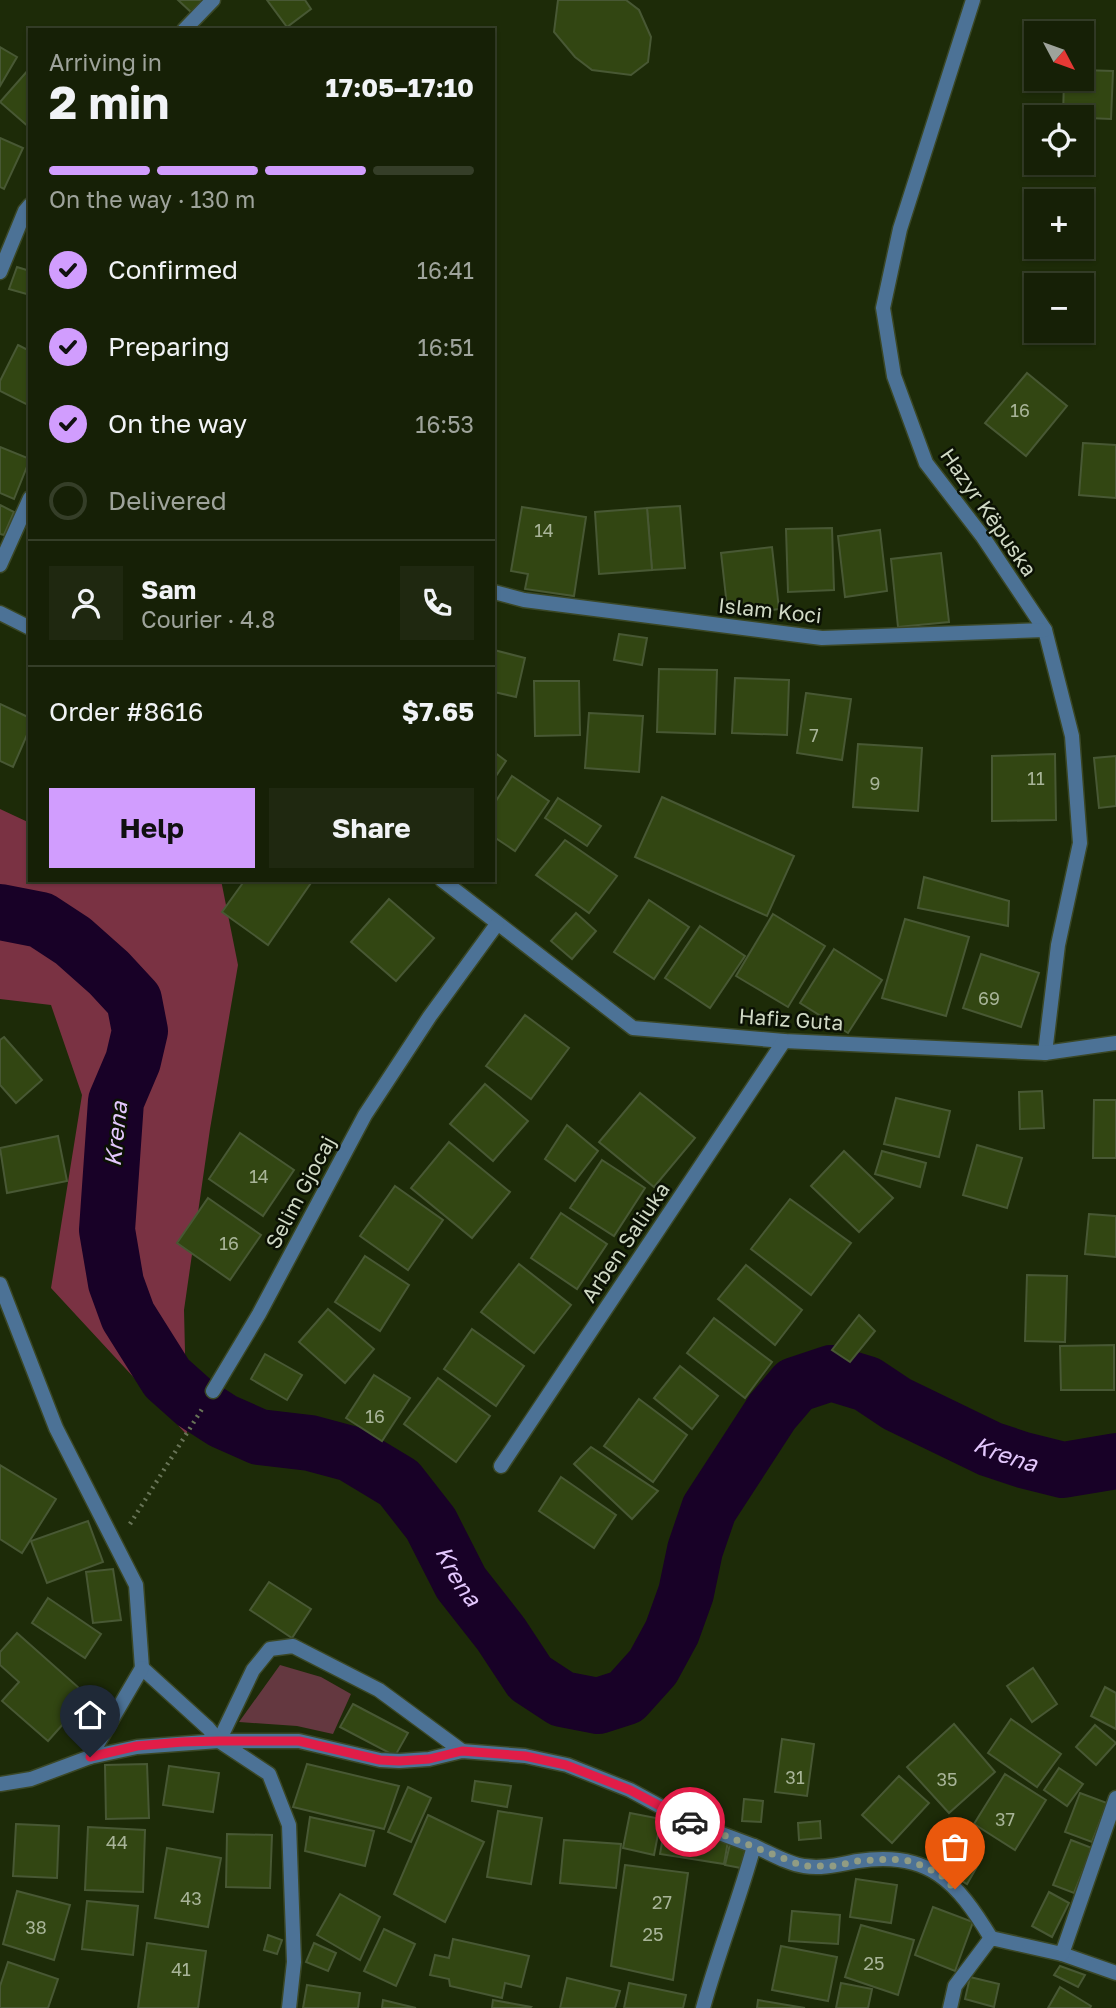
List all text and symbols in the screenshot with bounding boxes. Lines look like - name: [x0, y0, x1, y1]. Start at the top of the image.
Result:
- north arrow: [1024, 21, 1094, 91]
- map controls: [1024, 21, 1094, 343]
- text: Arriving in: [49, 48, 162, 76]
- text: 17:05–17:10: [325, 72, 474, 103]
- text: 2 min: [49, 74, 169, 129]
- button: locate: [1024, 105, 1094, 175]
- text: On the way · 130 m: [49, 185, 255, 213]
- button: +: [1024, 189, 1094, 259]
- icon: check: [49, 251, 87, 289]
- text: Confirmed: [108, 254, 238, 285]
- text: 16:41: [417, 256, 474, 284]
- button: −: [1024, 273, 1094, 343]
- icon: check: [49, 328, 87, 366]
- text: Preparing: [108, 331, 230, 362]
- text: 16:51: [418, 333, 474, 361]
- house number: 16: [1010, 399, 1030, 421]
- icon: check: [49, 405, 87, 443]
- text: On the way: [108, 408, 247, 439]
- text: 16:53: [415, 410, 474, 438]
- street label: Hazyr Këpuska: [935, 443, 1043, 581]
- text: Delivered: [108, 485, 227, 516]
- house number: 14: [534, 519, 554, 541]
- button: person: [49, 566, 123, 640]
- button: phone: [400, 566, 474, 640]
- text: Sam: [141, 574, 196, 605]
- street label: Islam Koci: [717, 592, 823, 628]
- text: Courier · 4.8: [141, 605, 275, 633]
- text: Order #8616: [49, 696, 203, 727]
- text: $7.65: [402, 696, 474, 727]
- house number: 7: [809, 724, 819, 746]
- house number: 11: [1027, 767, 1045, 789]
- house number: 9: [870, 772, 880, 794]
- button: Help: [49, 788, 255, 868]
- button: Share: [269, 788, 474, 868]
- house number: 69: [978, 987, 1000, 1009]
- street label: Hafiz Guta: [738, 1002, 844, 1036]
- water label: Krena: [98, 1099, 132, 1168]
- street label: Selim Gjocaj: [259, 1131, 341, 1253]
- house number: 14: [249, 1165, 269, 1187]
- street label: Arben Saliuka: [575, 1177, 675, 1307]
- house number: 16: [219, 1232, 239, 1254]
- house number: 16: [365, 1405, 385, 1427]
- water label: Krena: [970, 1429, 1041, 1477]
- water label: Krena: [430, 1541, 488, 1612]
- pin: [60, 1685, 120, 1757]
- icon: home: [71, 1696, 109, 1734]
- house number: 31: [785, 1766, 805, 1788]
- house number: 35: [937, 1768, 957, 1790]
- courier: [655, 1787, 725, 1857]
- icon: car: [671, 1803, 709, 1841]
- house number: 37: [995, 1808, 1015, 1830]
- pin: [925, 1817, 985, 1889]
- icon: bag: [936, 1828, 974, 1866]
- house number: 44: [106, 1831, 128, 1853]
- house number: 43: [180, 1887, 202, 1909]
- house number: 27: [652, 1891, 672, 1913]
- house number: 38: [25, 1916, 47, 1938]
- house number: 25: [643, 1923, 663, 1945]
- house number: 25: [864, 1952, 884, 1974]
- house number: 41: [171, 1958, 191, 1980]

